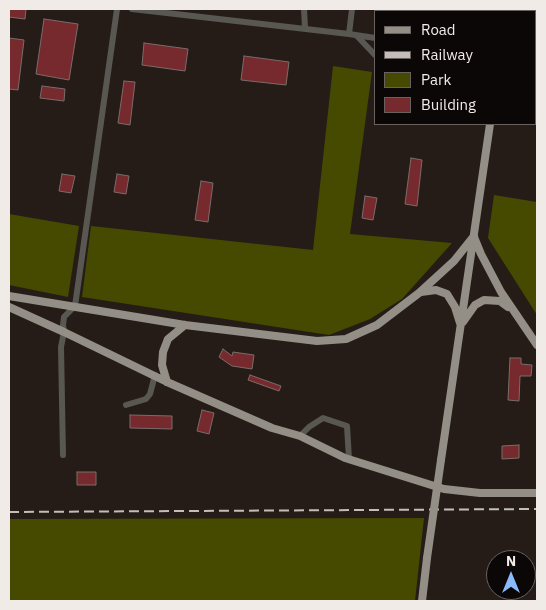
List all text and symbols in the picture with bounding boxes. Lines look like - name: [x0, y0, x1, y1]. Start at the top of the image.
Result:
- legend: [374, 10, 536, 125]
- text: Road: [421, 20, 456, 39]
- text: Railway: [421, 45, 473, 64]
- text: Park: [421, 70, 451, 89]
- text: Building: [421, 95, 476, 114]
- north arrow: [486, 550, 536, 600]
- text: N: [506, 552, 516, 570]

